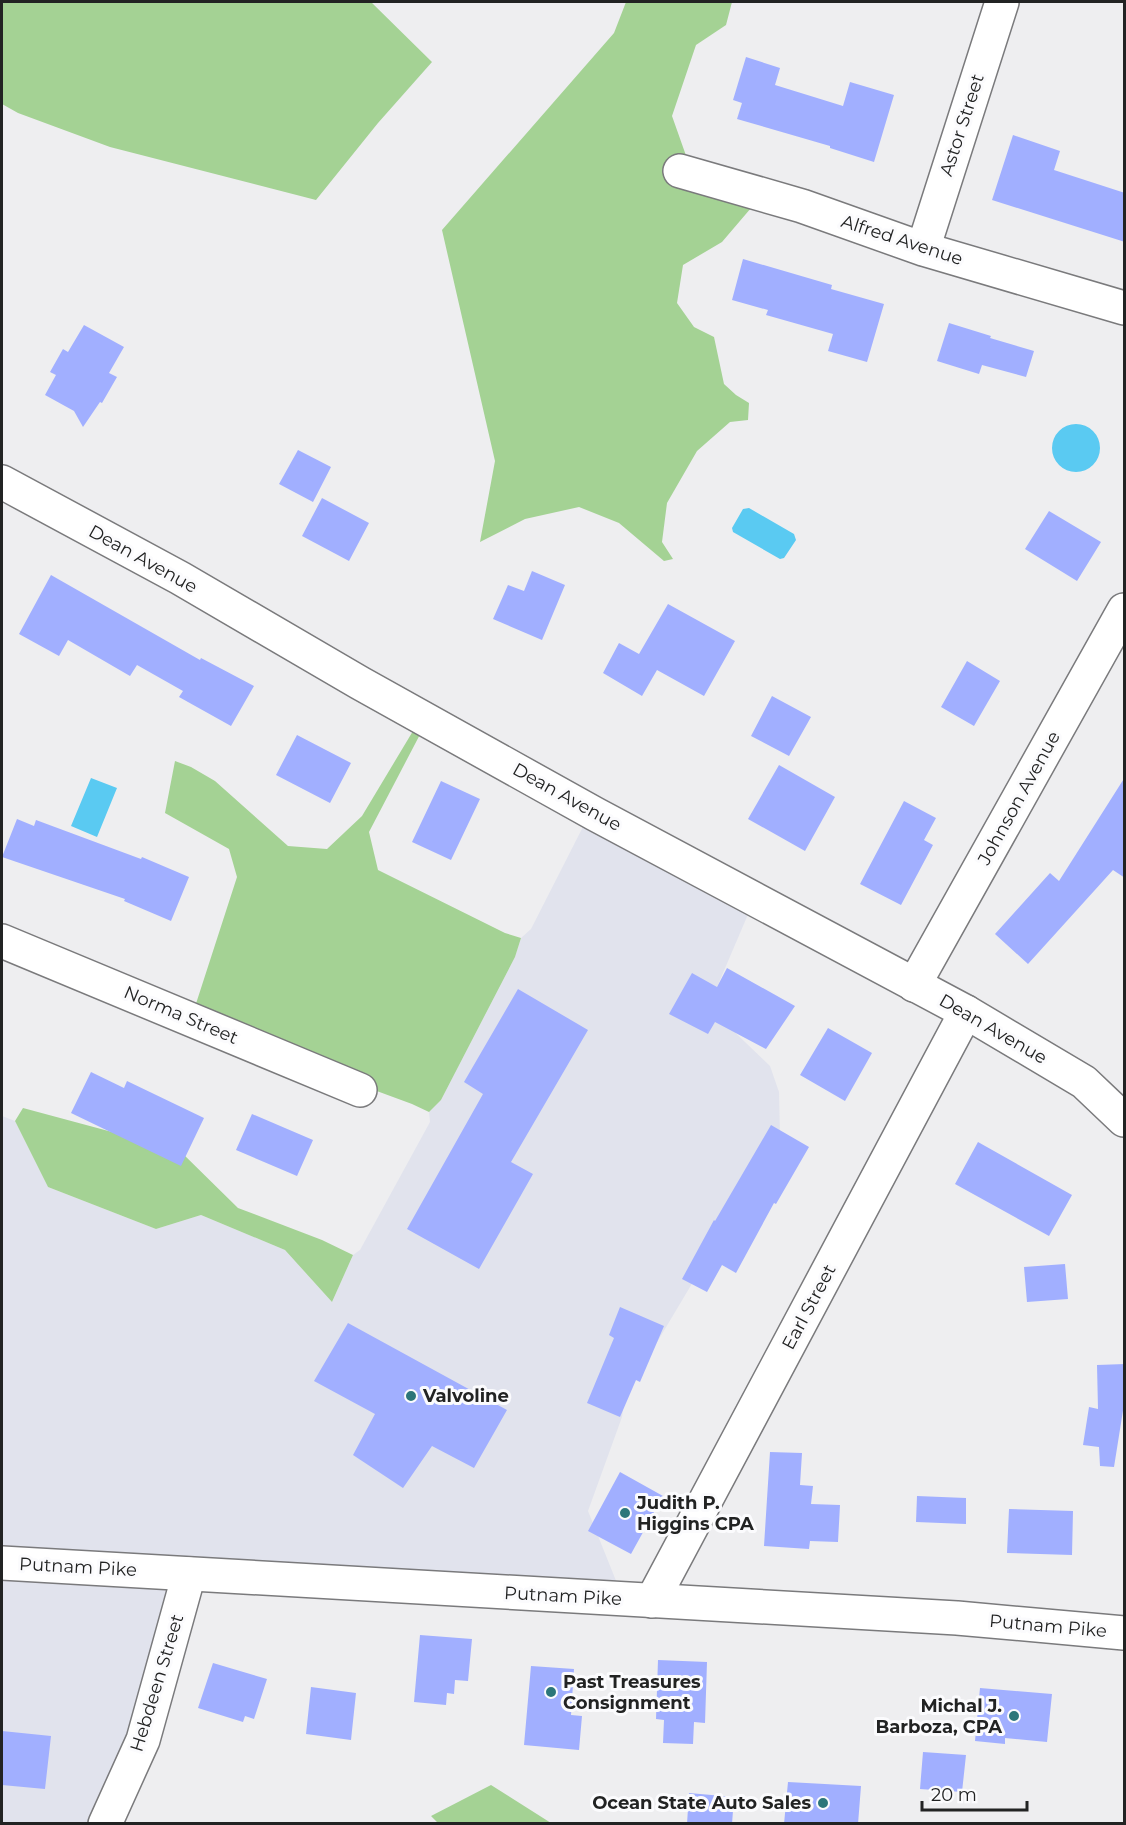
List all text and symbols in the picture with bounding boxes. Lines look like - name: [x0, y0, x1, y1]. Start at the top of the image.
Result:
- street label: Astor Street: [935, 71, 989, 179]
- street label: Alfred Avenue: [838, 210, 966, 270]
- street label: Dean Avenue: [85, 520, 201, 598]
- street label: Johnson Avenue: [973, 727, 1065, 870]
- street label: Dean Avenue: [509, 758, 625, 836]
- street label: Norma Street: [121, 981, 241, 1049]
- street label: Dean Avenue: [935, 989, 1051, 1069]
- street label: Earl Street: [777, 1261, 841, 1353]
- place label: Valvoline: [422, 1385, 509, 1407]
- marker: Valvoline: [404, 1389, 418, 1403]
- place label: Judith P. Higgins CPA: [636, 1492, 754, 1535]
- marker: Judith P. Higgins CPA: [618, 1506, 632, 1520]
- street label: Putnam Pike: [19, 1553, 138, 1581]
- street label: Putnam Pike: [504, 1582, 623, 1610]
- street label: Putnam Pike: [988, 1610, 1108, 1642]
- street label: Hebdeen Street: [126, 1611, 188, 1755]
- place label: Past Treasures Consignment: [563, 1671, 701, 1714]
- marker: Past Treasures Consignment: [544, 1685, 558, 1699]
- place label: Michal J. Barboza, CPA: [875, 1695, 1002, 1738]
- marker: Michal J. Barboza, CPA: [1007, 1709, 1021, 1723]
- scale bar: [922, 1774, 1027, 1812]
- text: 20 m: [931, 1784, 977, 1806]
- place label: Ocean State Auto Sales: [592, 1792, 811, 1814]
- marker: Ocean State Auto Sales: [816, 1796, 830, 1810]

